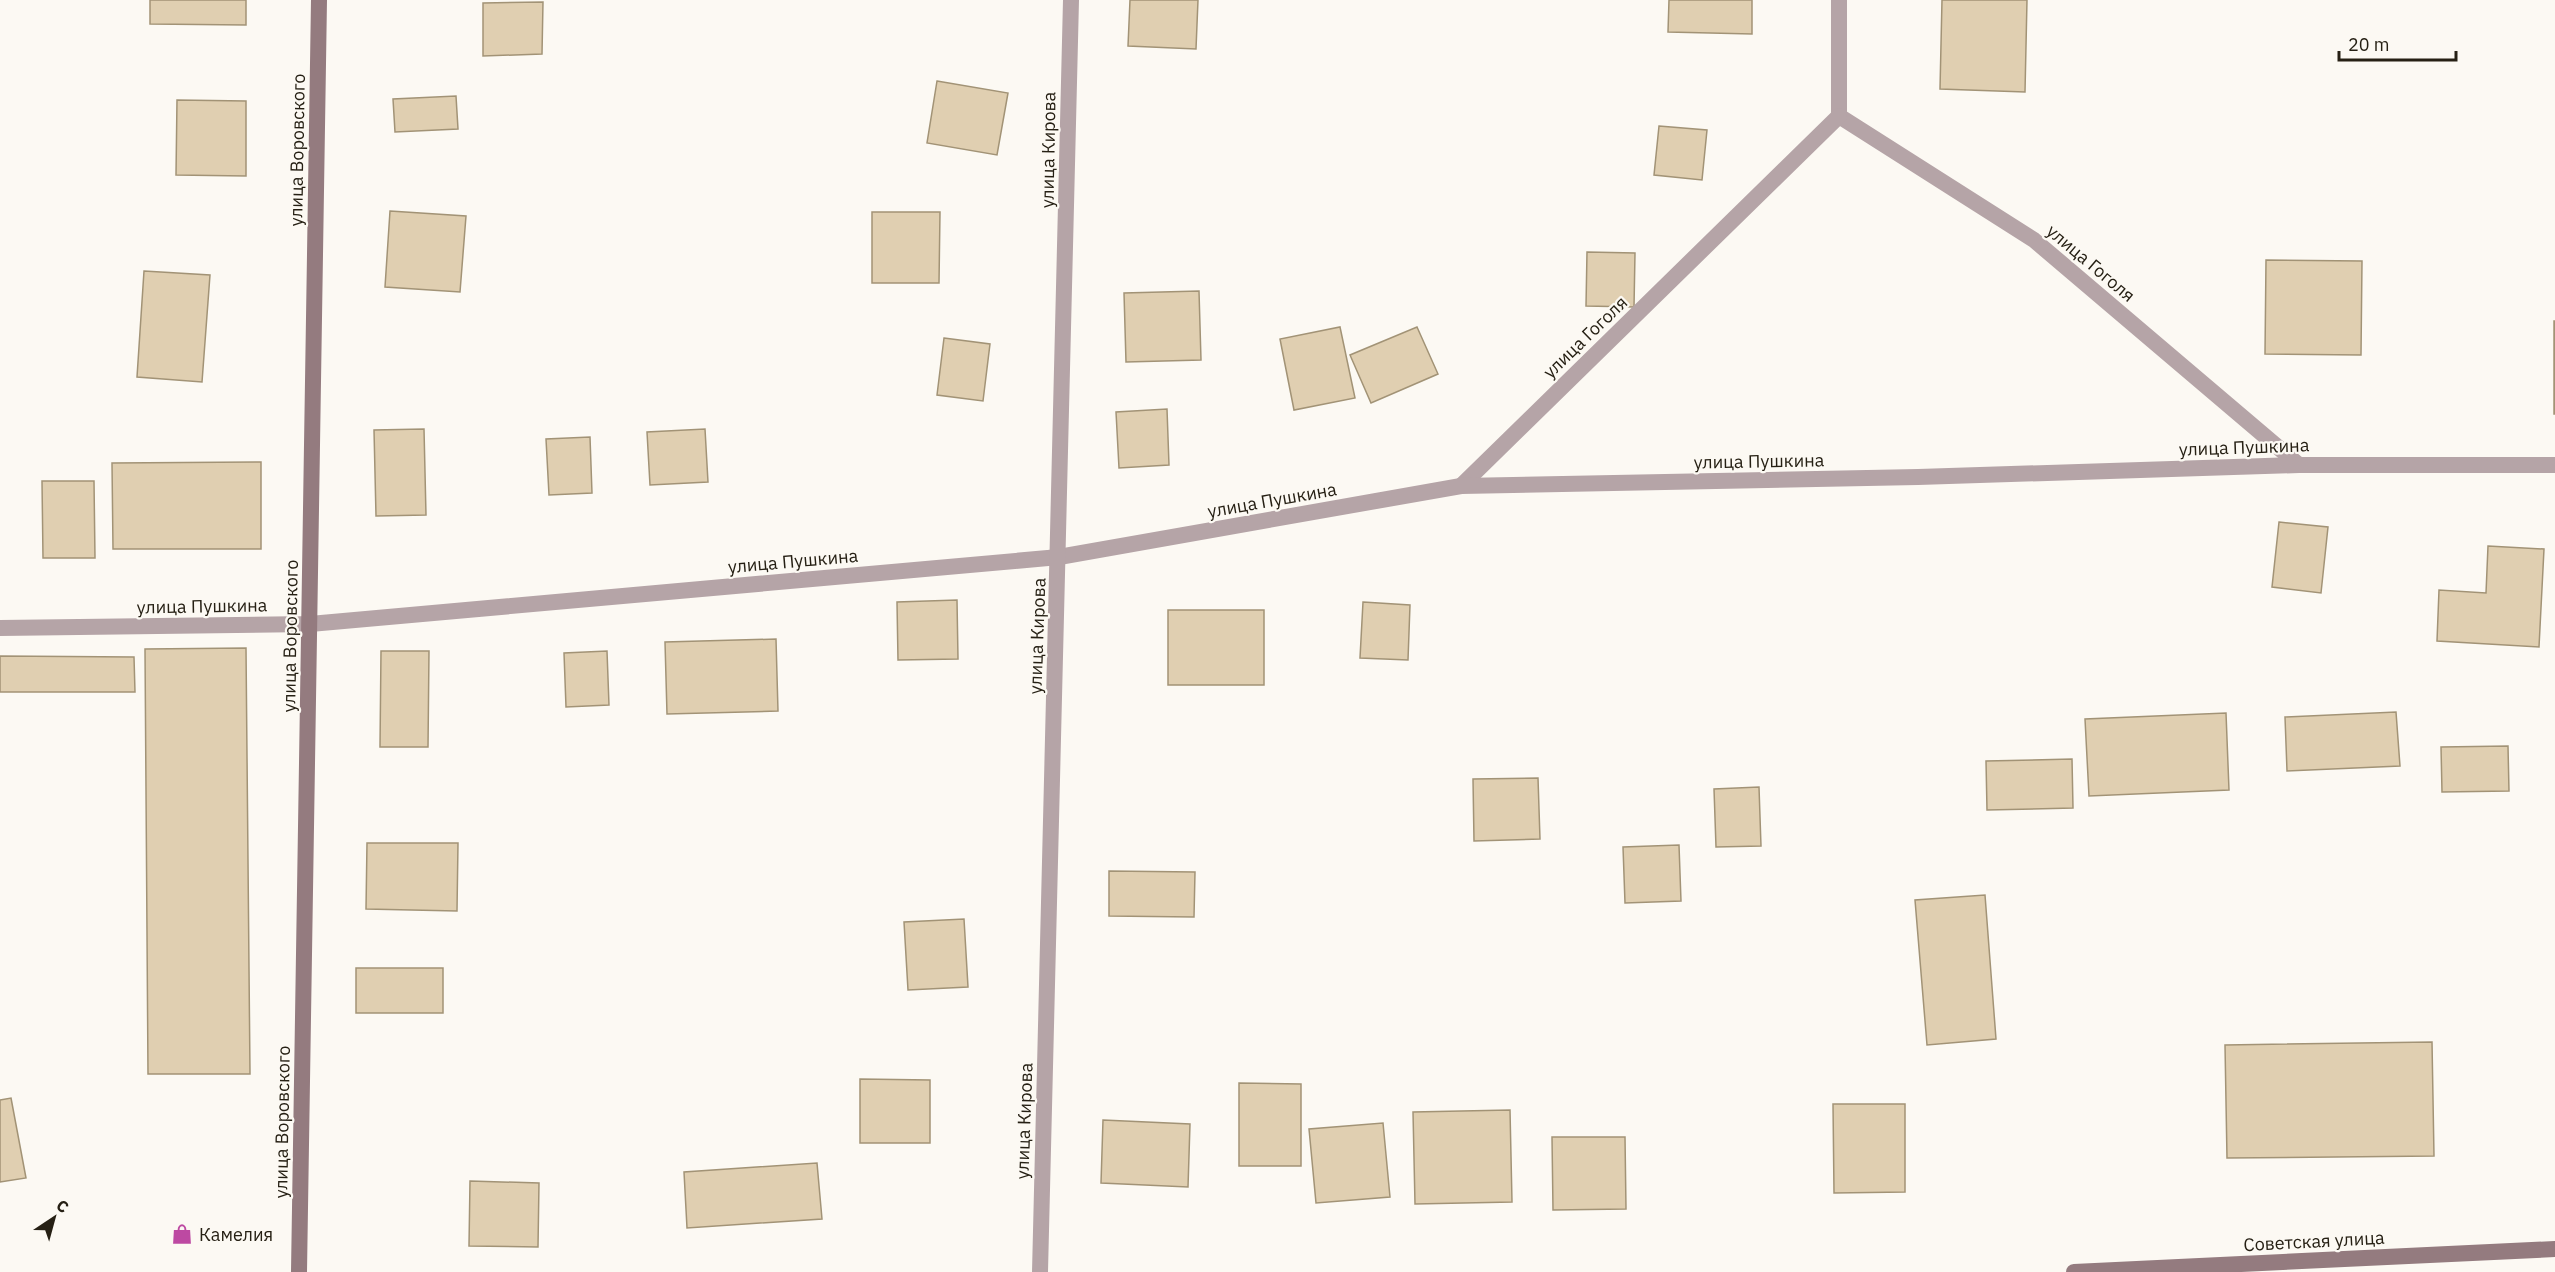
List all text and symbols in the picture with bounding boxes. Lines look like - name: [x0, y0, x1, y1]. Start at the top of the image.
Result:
- scale bar: [2339, 24, 2456, 62]
- text: 20 m: [2348, 33, 2390, 56]
- street label: улица Воровского: [284, 73, 310, 227]
- street label: улица Кирова: [1035, 91, 1061, 208]
- street label: улица Гоголя: [2042, 219, 2140, 307]
- street label: улица Гоголя: [1538, 291, 1632, 383]
- street label: улица Пушкина: [2178, 433, 2310, 461]
- street label: улица Пушкина: [1694, 448, 1825, 474]
- street label: улица Пушкина: [1206, 477, 1339, 523]
- street label: улица Пушкина: [727, 544, 859, 578]
- street label: улица Воровского: [277, 559, 303, 713]
- street label: улица Кирова: [1023, 577, 1051, 695]
- street label: улица Пушкина: [137, 593, 268, 619]
- street label: улица Воровского: [269, 1045, 295, 1199]
- street label: улица Кирова: [1010, 1062, 1038, 1180]
- north arrow: [24, 1188, 84, 1248]
- text: С: [53, 1195, 73, 1217]
- shop icon: Камелия: [170, 1222, 194, 1246]
- place label: Камелия: [199, 1223, 273, 1246]
- street label: Советская улица: [2243, 1226, 2386, 1256]

